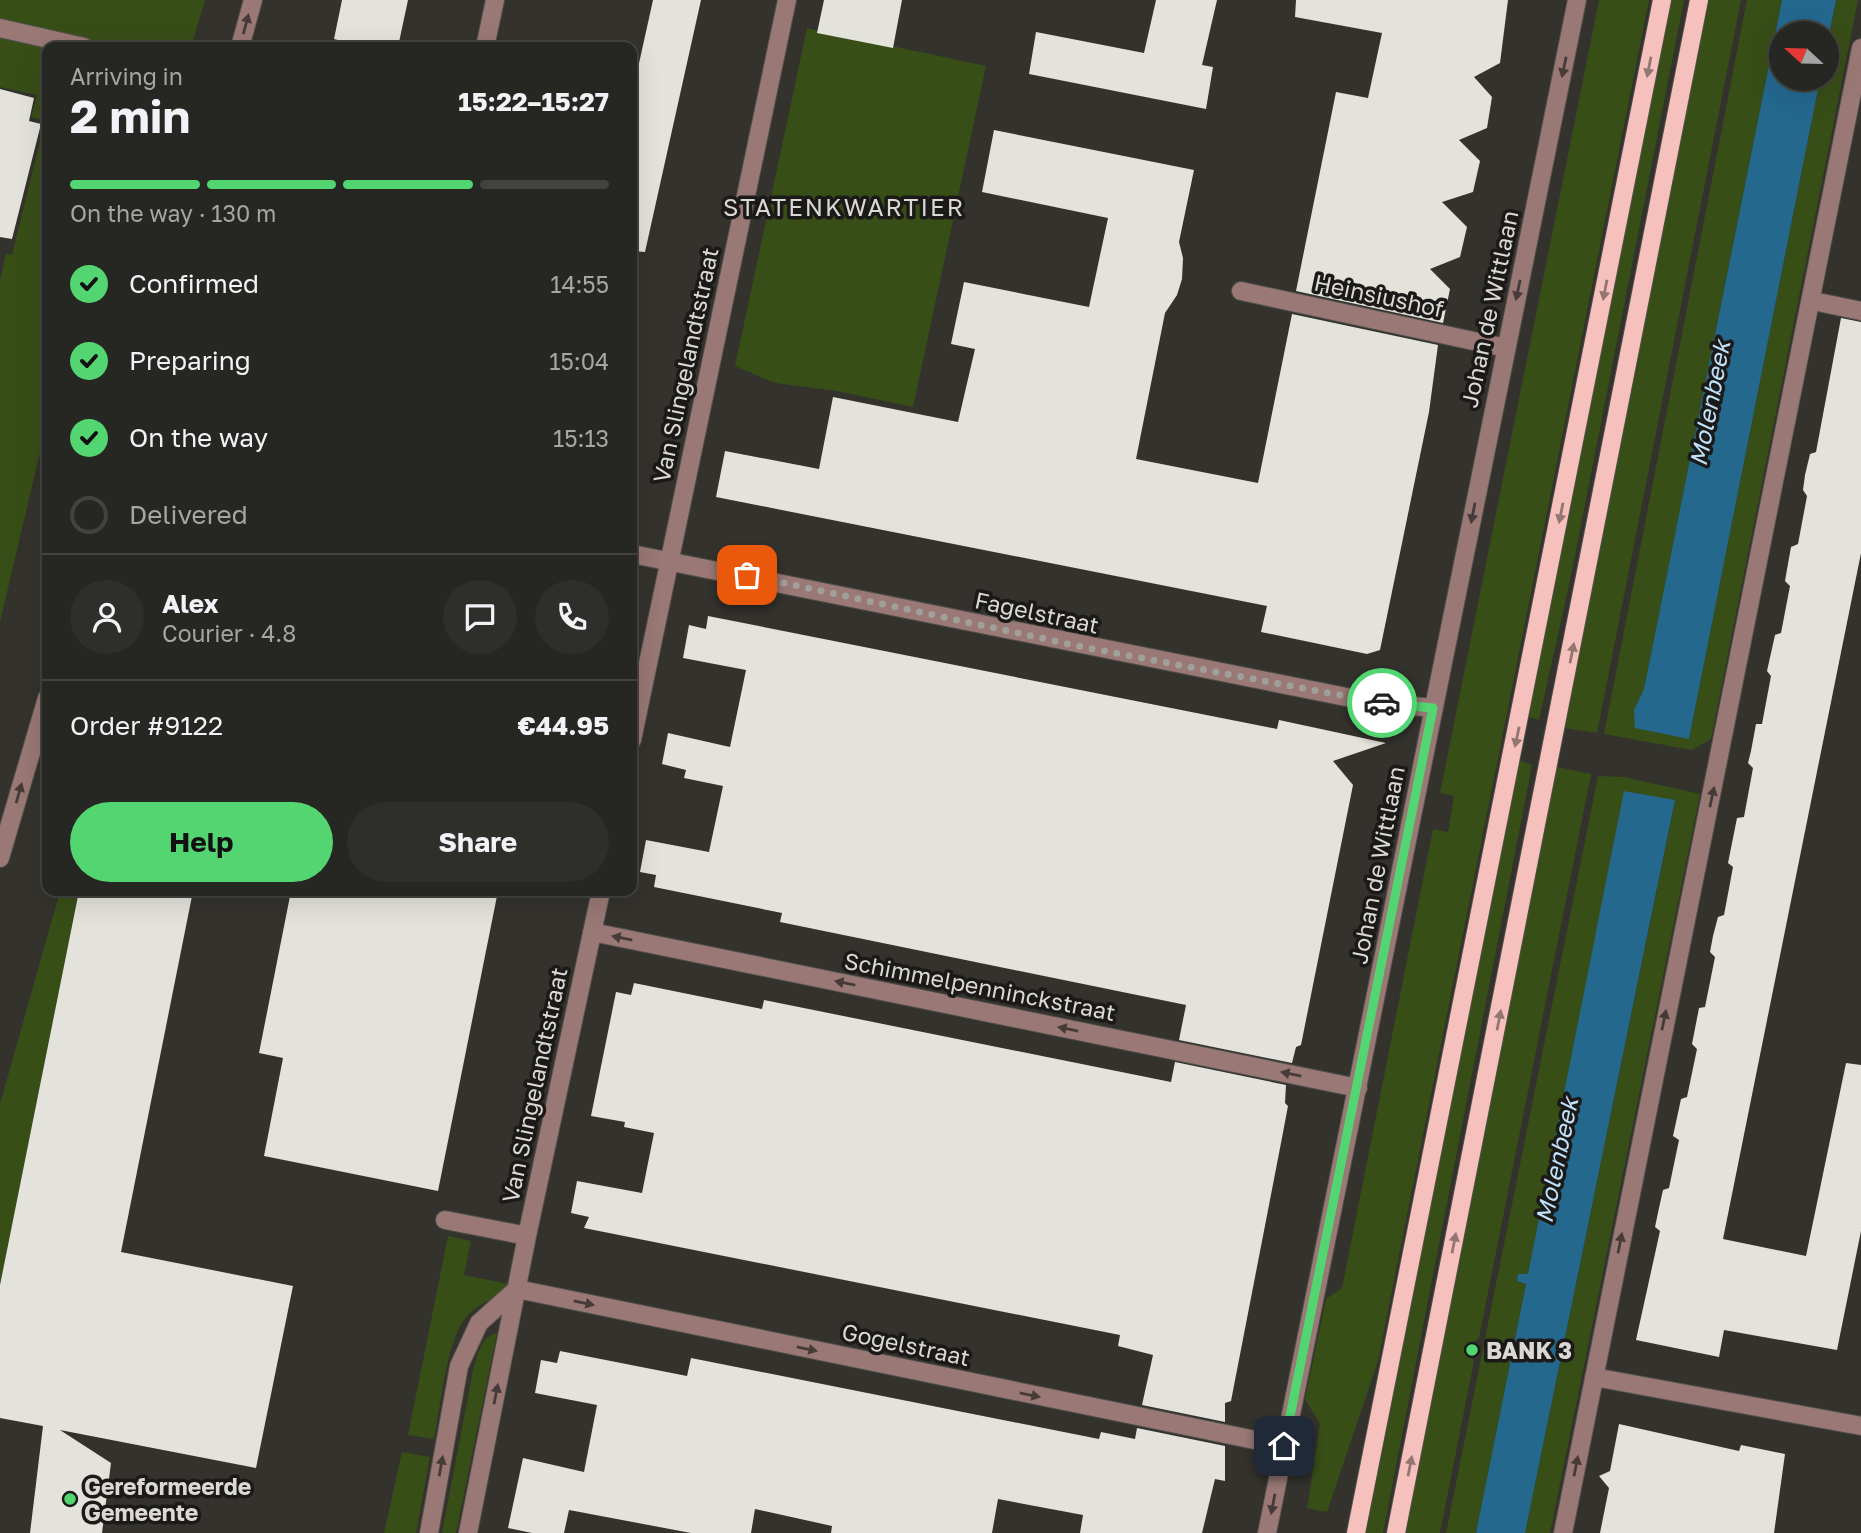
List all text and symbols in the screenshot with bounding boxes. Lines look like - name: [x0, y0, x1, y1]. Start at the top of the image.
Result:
- one-way arrow: [242, 13, 252, 34]
- north arrow: [1769, 21, 1839, 91]
- map controls: [1769, 21, 1839, 91]
- one-way arrow: [1558, 56, 1569, 78]
- one-way arrow: [1643, 56, 1654, 78]
- text: Arriving in: [70, 62, 183, 90]
- text: 15:22–15:27: [458, 86, 609, 117]
- text: 2 min: [70, 88, 190, 143]
- district label: STATENKWARTIER: [723, 192, 965, 221]
- text: On the way · 130 m: [70, 199, 276, 227]
- street label: Johan de Wittlaan: [1454, 208, 1524, 410]
- street label: Van Slingelandtstraat: [646, 245, 724, 485]
- icon: check: [70, 265, 108, 303]
- text: Confirmed: [129, 268, 259, 299]
- street label: Heinsiushof: [1312, 268, 1446, 322]
- text: 14:55: [550, 270, 609, 298]
- one-way arrow: [1513, 279, 1524, 301]
- one-way arrow: [1599, 279, 1610, 301]
- water label: Molenbeek: [1683, 335, 1736, 468]
- icon: check: [70, 342, 108, 380]
- text: Preparing: [129, 345, 251, 376]
- text: 15:04: [549, 347, 609, 375]
- icon: check: [70, 419, 108, 457]
- text: On the way: [129, 422, 268, 453]
- text: 15:13: [553, 424, 609, 452]
- text: Delivered: [129, 499, 248, 530]
- one-way arrow: [1467, 502, 1478, 524]
- one-way arrow: [1555, 502, 1566, 524]
- pin: [717, 545, 777, 605]
- icon: bag: [728, 556, 766, 594]
- button: person: [70, 580, 144, 654]
- button: chat: [443, 580, 517, 654]
- button: phone: [535, 580, 609, 654]
- street label: Fagelstraat: [972, 585, 1102, 639]
- text: Alex: [162, 588, 219, 619]
- text: Courier · 4.8: [162, 619, 296, 647]
- one-way arrow: [1567, 642, 1578, 664]
- courier: [1347, 668, 1417, 738]
- icon: car: [1363, 684, 1401, 722]
- text: Order #9122: [70, 710, 223, 741]
- text: €44.95: [517, 710, 609, 741]
- one-way arrow: [1511, 726, 1522, 748]
- street label: Johan de Wittlaan: [1344, 764, 1410, 966]
- one-way arrow: [15, 782, 25, 803]
- one-way arrow: [1706, 786, 1717, 808]
- button: Help: [70, 802, 333, 882]
- button: Share: [347, 802, 609, 882]
- one-way arrow: [611, 933, 633, 944]
- street label: Schimmelpenninckstraat: [842, 946, 1118, 1026]
- street label: Van Slingelandtstraat: [495, 965, 573, 1205]
- one-way arrow: [834, 978, 856, 989]
- one-way arrow: [1494, 1009, 1505, 1031]
- one-way arrow: [1659, 1009, 1670, 1031]
- one-way arrow: [1057, 1023, 1079, 1034]
- one-way arrow: [1280, 1068, 1302, 1079]
- water label: Molenbeek: [1529, 1092, 1584, 1225]
- one-way arrow: [1449, 1232, 1460, 1254]
- one-way arrow: [1615, 1232, 1626, 1254]
- one-way arrow: [573, 1298, 595, 1309]
- street label: Gogelstraat: [840, 1317, 972, 1371]
- place label: BANK 3: [1486, 1336, 1572, 1364]
- marker: BANK 3: [1464, 1342, 1480, 1358]
- one-way arrow: [796, 1343, 818, 1354]
- one-way arrow: [490, 1383, 501, 1405]
- one-way arrow: [1019, 1389, 1041, 1400]
- pin: [1254, 1416, 1314, 1476]
- icon: home: [1265, 1427, 1303, 1465]
- one-way arrow: [436, 1455, 447, 1477]
- one-way arrow: [1404, 1455, 1415, 1477]
- one-way arrow: [1571, 1455, 1582, 1477]
- place label: Gereformeerde Gemeente: [84, 1472, 251, 1526]
- marker: Gereformeerde Gemeente: [62, 1491, 78, 1507]
- one-way arrow: [1267, 1493, 1278, 1515]

